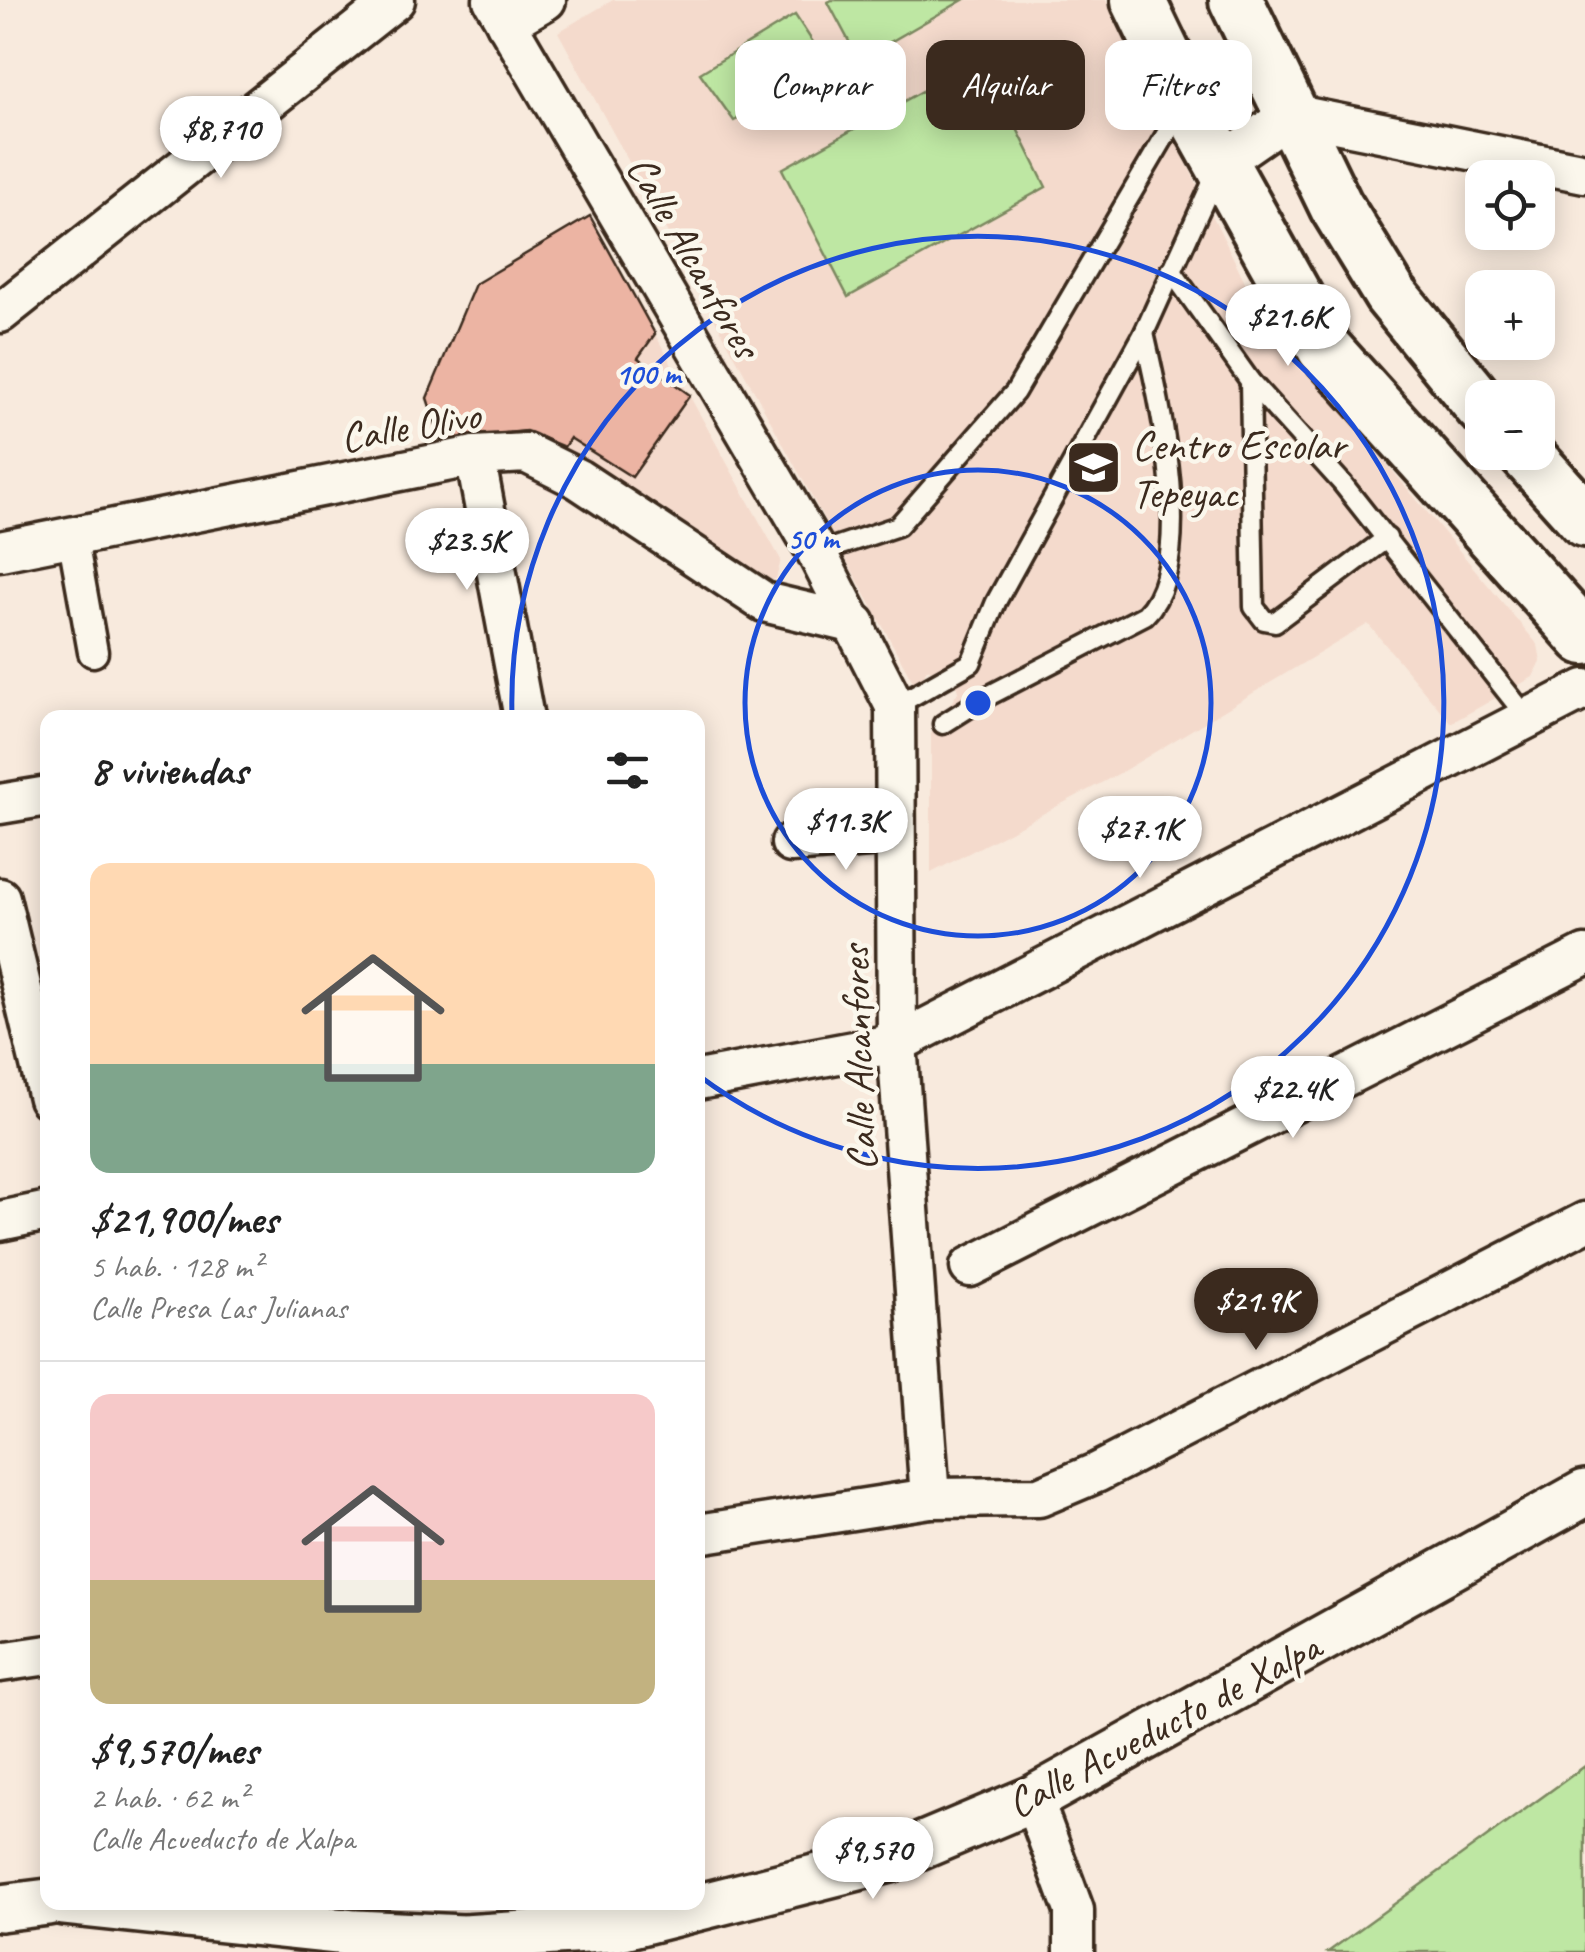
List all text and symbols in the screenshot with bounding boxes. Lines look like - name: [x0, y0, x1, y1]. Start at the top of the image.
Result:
- chip: Comprar: [735, 40, 906, 130]
- chip: Alquilar: [926, 40, 1085, 130]
- chip: Filtros: [1105, 40, 1252, 130]
- pin: $8,710: [140, 96, 302, 181]
- text: $8,710: [182, 108, 260, 149]
- street label: Calle Alcanfores: [614, 146, 775, 371]
- map controls: [1465, 160, 1555, 470]
- button: locate: [1465, 160, 1555, 250]
- button: +: [1465, 270, 1555, 360]
- pin: $21.6K: [1207, 284, 1369, 369]
- text: $21.6K: [1248, 296, 1328, 337]
- text: 100 m: [616, 355, 683, 393]
- button: −: [1465, 380, 1555, 470]
- street label: Calle Olivo: [336, 388, 486, 465]
- place label: Centro Escolar Tepeyac: [1132, 419, 1349, 520]
- school or university icon: Centro Escolar Tepeyac: [1063, 438, 1123, 498]
- pin: $23.5K: [386, 508, 548, 593]
- text: $23.5K: [427, 520, 507, 561]
- text: 50 m: [788, 520, 841, 558]
- centre of rings: [960, 685, 996, 721]
- icon: filters: [600, 743, 655, 798]
- text: 8 viviendas: [90, 744, 247, 797]
- pin: $11.3K: [765, 788, 927, 873]
- pin: $27.1K: [1059, 796, 1221, 881]
- text: $11.3K: [806, 800, 886, 841]
- text: $27.1K: [1100, 808, 1180, 849]
- icon: home: [283, 928, 463, 1108]
- street label: Calle Alcanfores: [828, 941, 889, 1172]
- pin: $22.4K: [1212, 1056, 1374, 1141]
- text: $22.4K: [1253, 1068, 1333, 1109]
- text: $21,900/mes: [90, 1193, 278, 1246]
- text: 5 hab. · 128 m²: [90, 1246, 262, 1287]
- pin: $21.9K: [1175, 1268, 1337, 1353]
- text: $21.9K: [1216, 1280, 1296, 1321]
- text: Calle Presa Las Julianas: [90, 1287, 347, 1328]
- icon: home: [283, 1459, 463, 1639]
- street label: Calle Acueducto de Xalpa: [998, 1619, 1333, 1830]
- text: $9,570/mes: [90, 1724, 258, 1777]
- text: 2 hab. · 62 m²: [90, 1777, 247, 1818]
- pin: $9,570: [792, 1817, 954, 1902]
- text: Calle Acueducto de Xalpa: [90, 1818, 355, 1859]
- text: $9,570: [834, 1829, 912, 1870]

